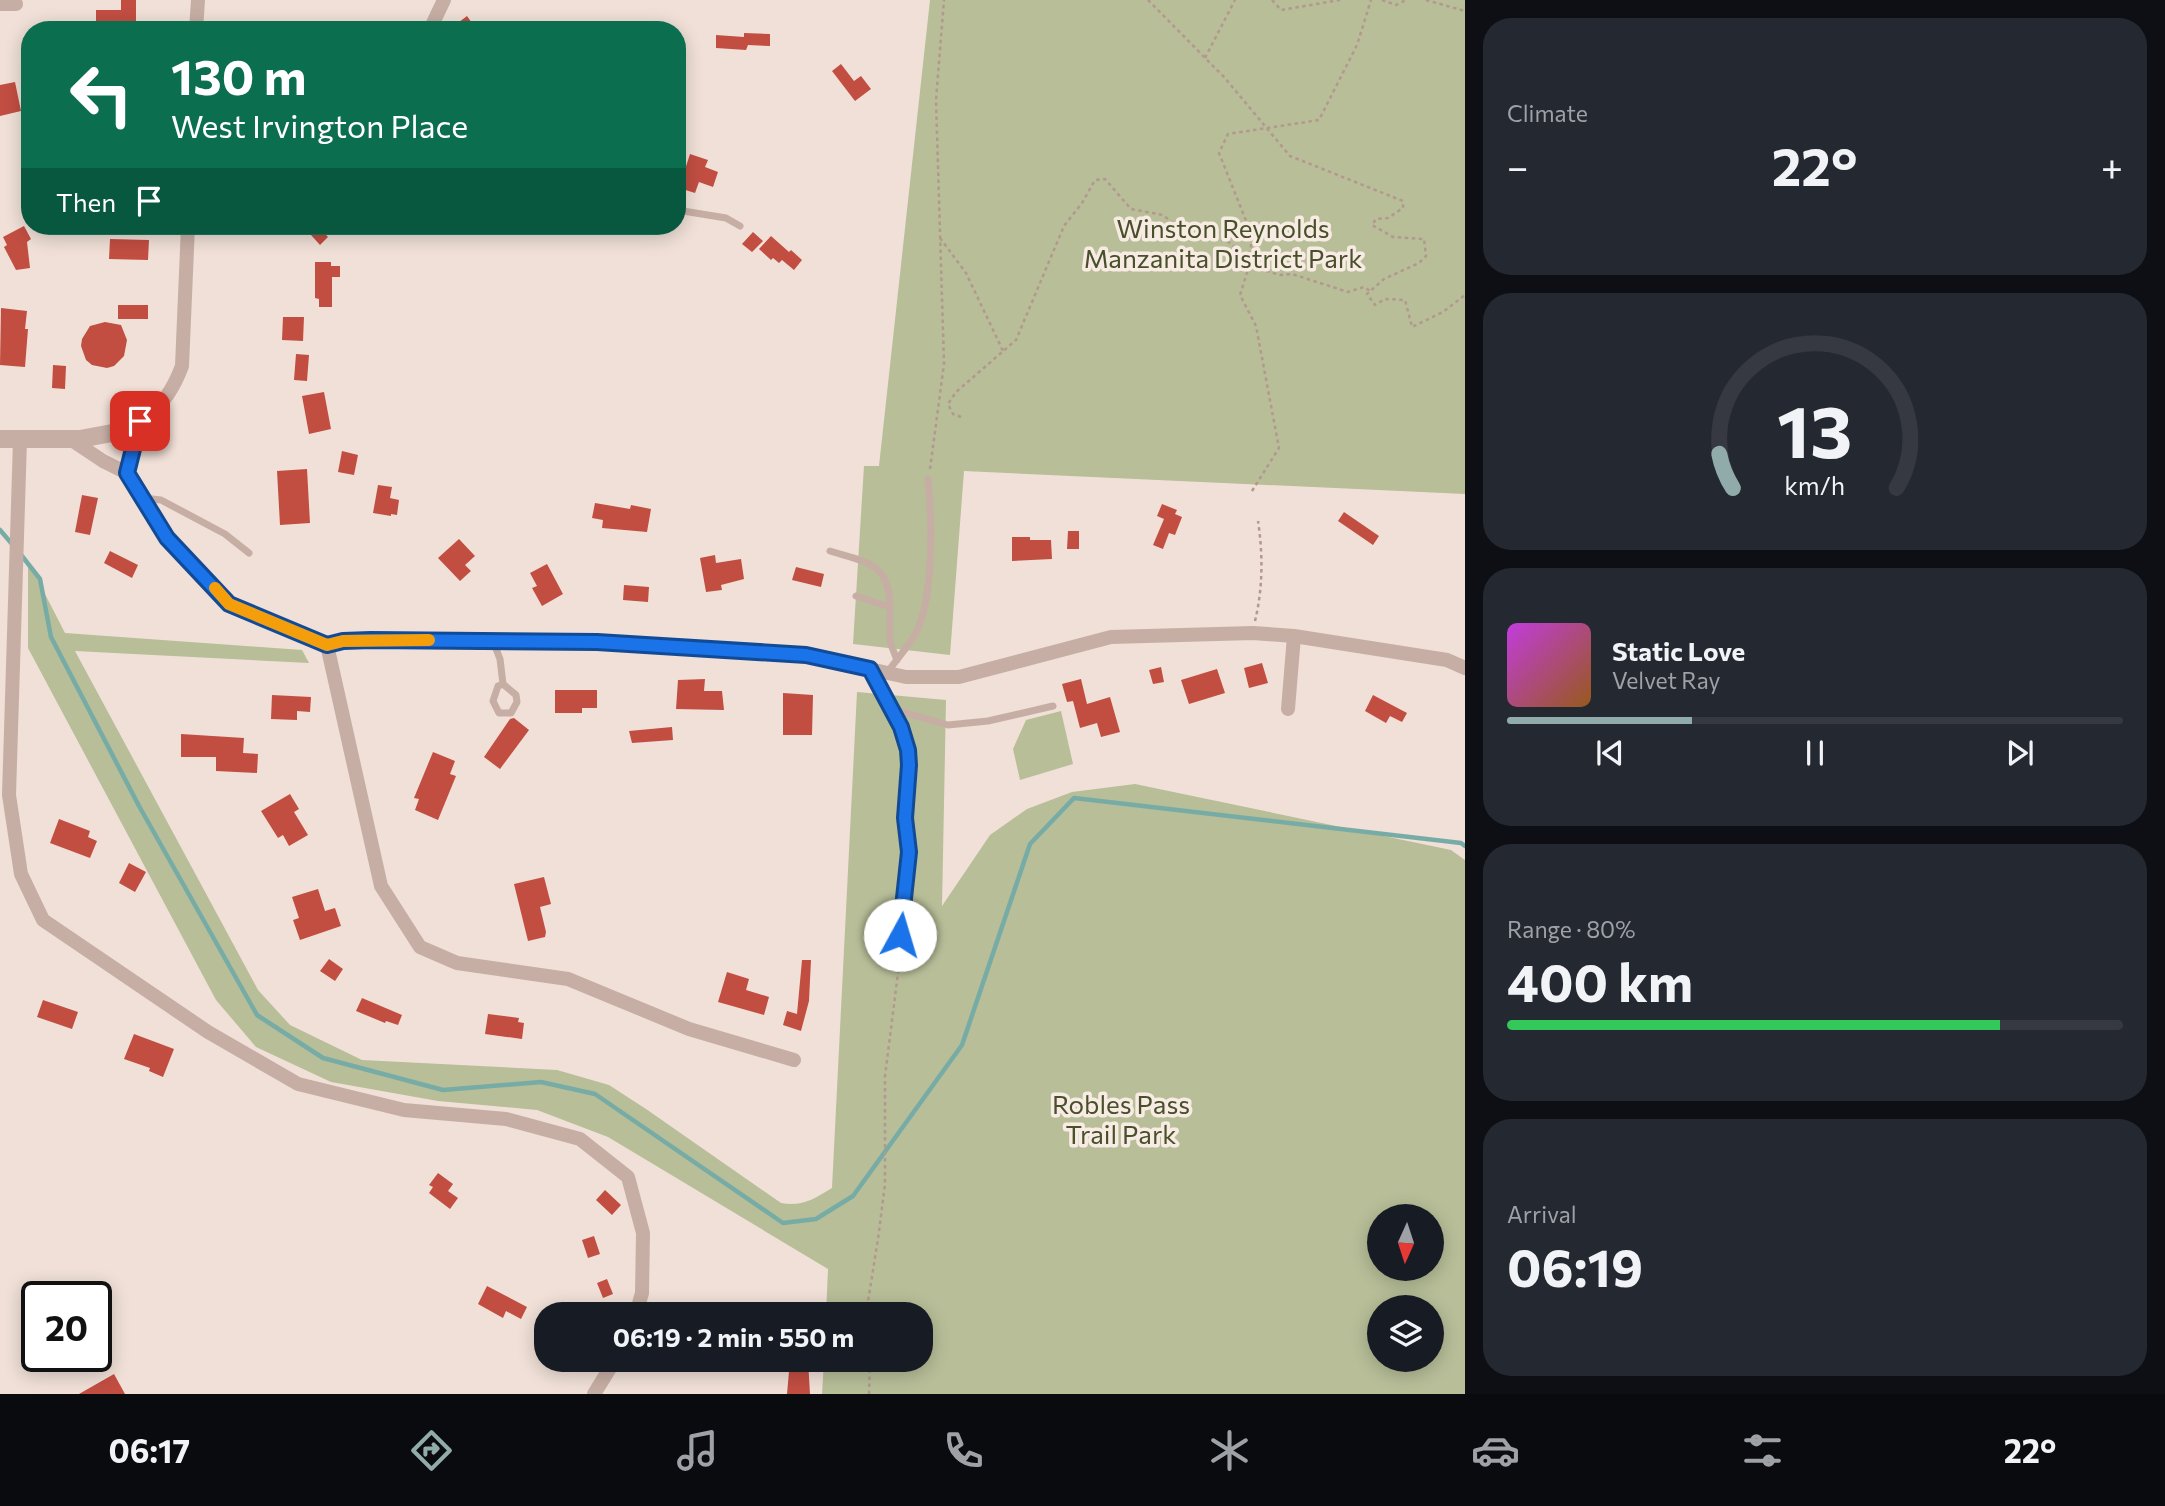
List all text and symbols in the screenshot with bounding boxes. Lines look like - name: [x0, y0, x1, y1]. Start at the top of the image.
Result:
- text: 130 m: [171, 45, 306, 105]
- icon: left: [56, 49, 147, 140]
- text: Climate: [1507, 99, 1588, 127]
- text: West Irvington Place: [171, 105, 468, 145]
- text: 22°: [1772, 133, 1857, 197]
- text: −: [1507, 142, 1529, 189]
- text: +: [2101, 142, 2123, 189]
- icon: arrive: [130, 182, 168, 220]
- text: Then: [56, 186, 116, 217]
- park label: Winston Reynolds Manzanita District Park: [1084, 212, 1362, 273]
- text: 13: [1777, 384, 1853, 473]
- pin: [110, 391, 170, 451]
- icon: arrive: [121, 402, 159, 440]
- text: km/h: [1785, 470, 1845, 500]
- text: Static Love: [1612, 635, 1745, 666]
- text: Velvet Ray: [1612, 666, 1720, 694]
- icon: previous: [1591, 734, 1629, 772]
- icon: pause: [1796, 734, 1834, 772]
- icon: next: [2001, 734, 2039, 772]
- position arrow: [863, 898, 937, 972]
- text: Range · 80%: [1507, 915, 1635, 943]
- text: 400 km: [1507, 949, 1693, 1013]
- park label: Robles Pass Trail Park: [1052, 1088, 1190, 1149]
- text: Arrival: [1507, 1200, 1577, 1228]
- north arrow: [1367, 1204, 1444, 1281]
- map controls: [1367, 1204, 1444, 1372]
- text: 06:19: [1507, 1234, 1643, 1298]
- speed limit sign: 20: [21, 1281, 112, 1372]
- button: layers: [1367, 1295, 1444, 1372]
- text: 06:19 · 2 min · 550 m: [613, 1321, 854, 1352]
- icon: directions: [407, 1426, 456, 1475]
- icon: music: [673, 1426, 722, 1475]
- icon: phone: [939, 1426, 988, 1475]
- icon: climate: [1205, 1426, 1254, 1475]
- icon: car: [1471, 1426, 1520, 1475]
- icon: filters: [1738, 1426, 1787, 1475]
- text: 06:17: [109, 1430, 190, 1470]
- text: 22°: [2004, 1430, 2056, 1470]

